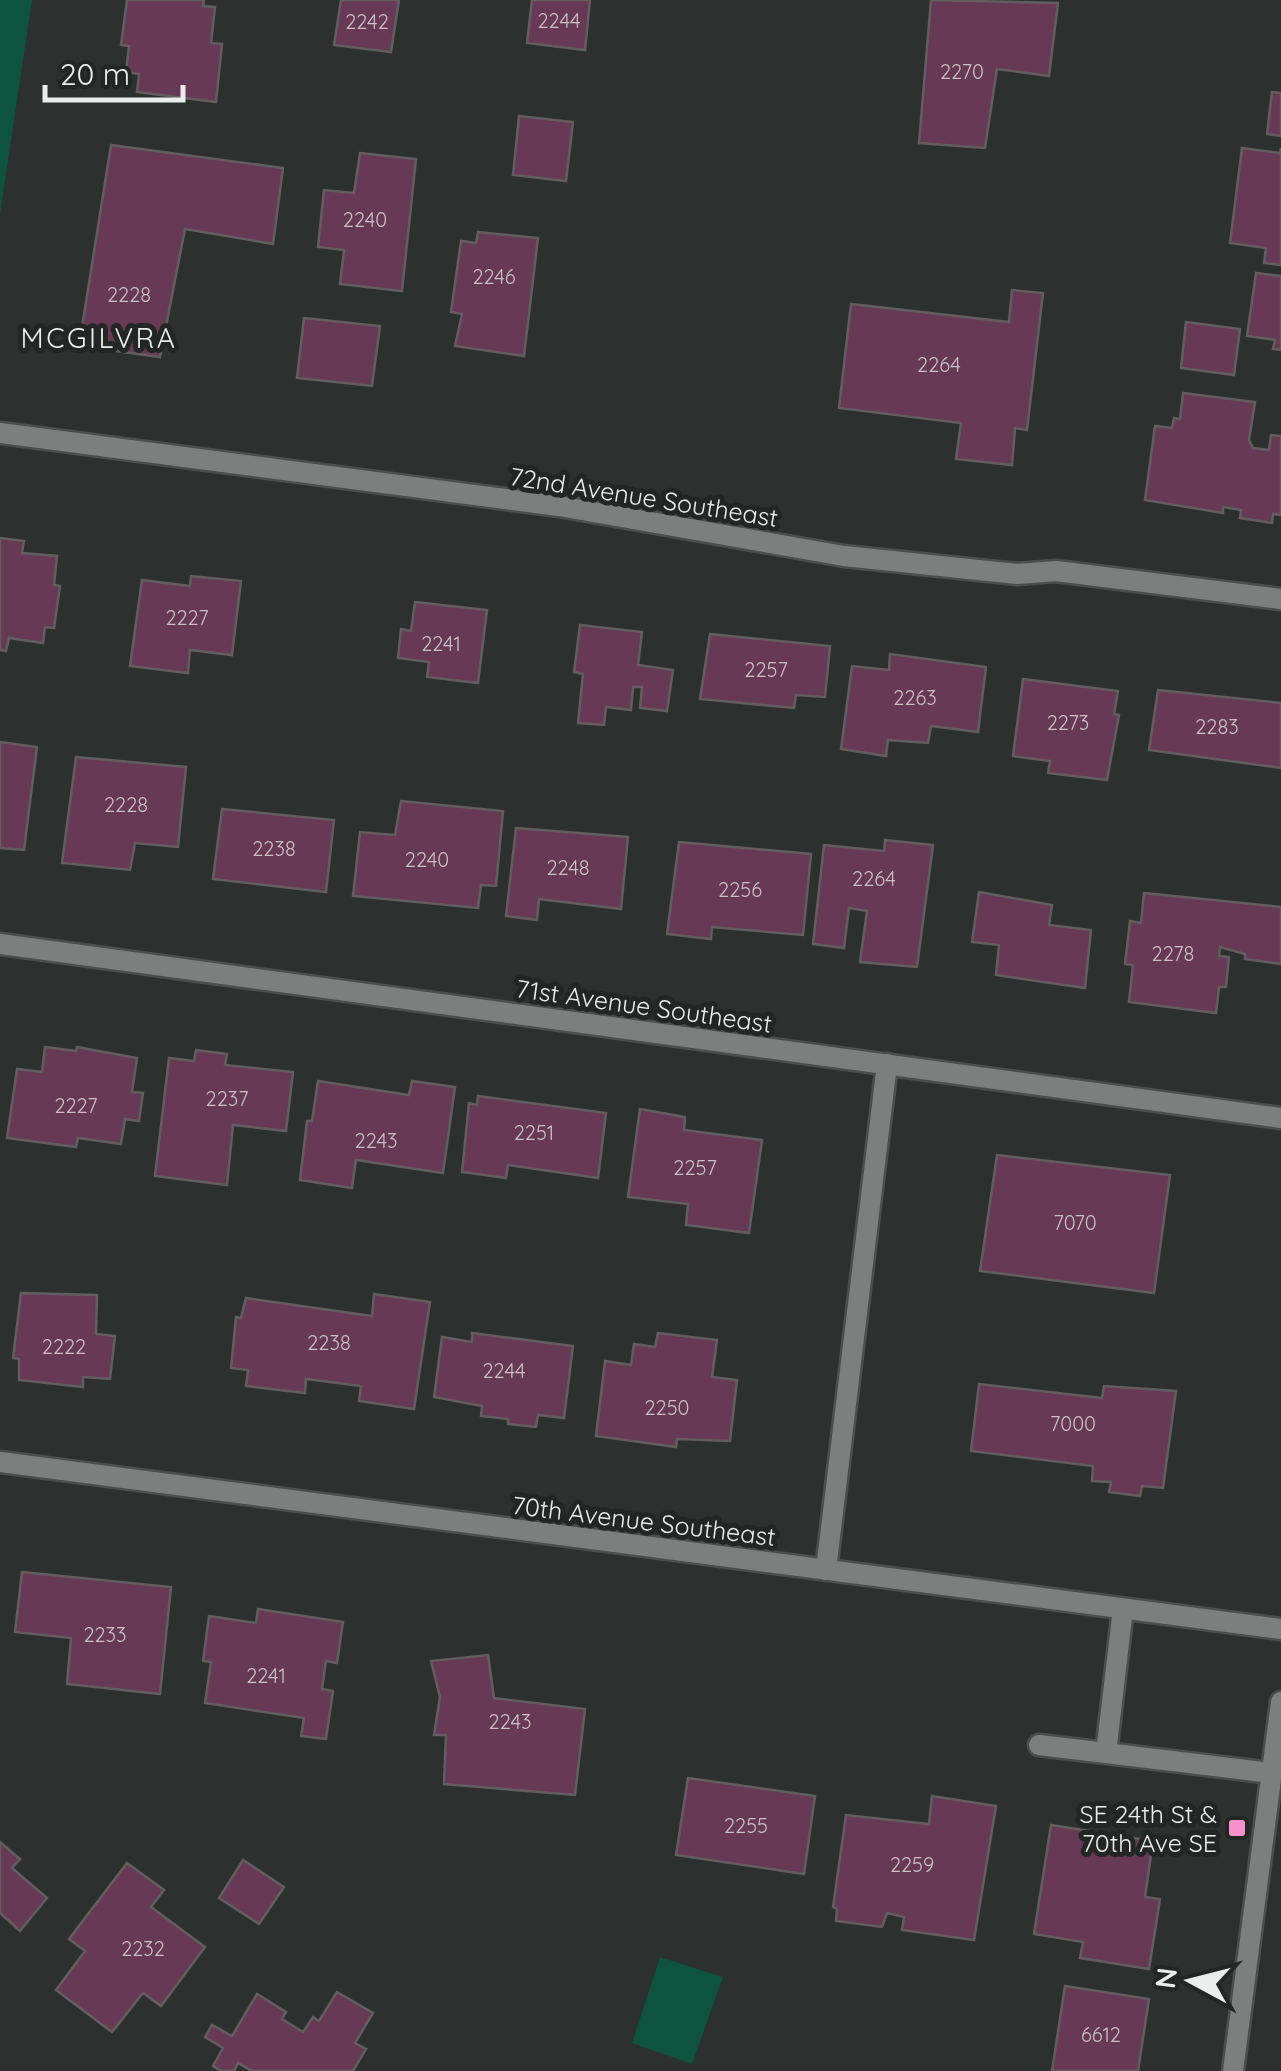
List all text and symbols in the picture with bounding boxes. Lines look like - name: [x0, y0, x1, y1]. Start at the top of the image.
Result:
- house number: 2244: [538, 8, 580, 33]
- house number: 2242: [345, 9, 389, 34]
- scale bar: [45, 40, 182, 102]
- text: 20 m: [60, 55, 130, 93]
- house number: 2270: [940, 59, 984, 84]
- house number: 2240: [343, 207, 387, 232]
- house number: 2246: [472, 264, 516, 289]
- house number: 2228: [107, 282, 151, 307]
- district label: MCGILVRA: [21, 320, 177, 355]
- house number: 2264: [917, 352, 961, 377]
- street label: 72nd Avenue Southeast: [508, 460, 780, 533]
- house number: 2227: [165, 605, 209, 630]
- house number: 2241: [421, 631, 461, 656]
- house number: 2257: [744, 657, 788, 682]
- house number: 2263: [893, 685, 937, 710]
- house number: 2273: [1047, 710, 1089, 735]
- house number: 2283: [1195, 714, 1239, 739]
- house number: 2228: [104, 792, 148, 817]
- house number: 2238: [252, 836, 296, 861]
- house number: 2240: [405, 847, 449, 872]
- house number: 2248: [546, 855, 590, 880]
- house number: 2264: [852, 866, 896, 891]
- house number: 2256: [718, 877, 762, 902]
- house number: 2278: [1152, 941, 1194, 966]
- street label: 71st Avenue Southeast: [514, 972, 774, 1039]
- house number: 2237: [206, 1086, 248, 1111]
- house number: 2227: [54, 1093, 98, 1118]
- house number: 2251: [514, 1120, 554, 1145]
- house number: 2243: [355, 1128, 397, 1153]
- house number: 2257: [673, 1155, 717, 1180]
- house number: 7070: [1053, 1210, 1097, 1235]
- house number: 2238: [307, 1330, 351, 1355]
- house number: 2222: [42, 1334, 86, 1359]
- house number: 2244: [483, 1358, 525, 1383]
- house number: 2250: [645, 1395, 689, 1420]
- house number: 7000: [1050, 1411, 1096, 1436]
- street label: 70th Avenue Southeast: [511, 1489, 778, 1552]
- house number: 2233: [83, 1622, 127, 1647]
- house number: 2241: [246, 1663, 286, 1688]
- house number: 2243: [489, 1709, 531, 1734]
- place label: SE 24th St & 70th Ave SE: [1079, 1798, 1217, 1858]
- house number: 2255: [724, 1813, 768, 1838]
- marker: SE 24th St & 70th Ave SE: [1226, 1817, 1248, 1839]
- house number: 2259: [890, 1852, 934, 1877]
- north arrow: [1141, 1931, 1241, 2031]
- house number: 2232: [121, 1936, 165, 1961]
- text: N: [1147, 1966, 1184, 1990]
- house number: 6612: [1081, 2022, 1121, 2047]

